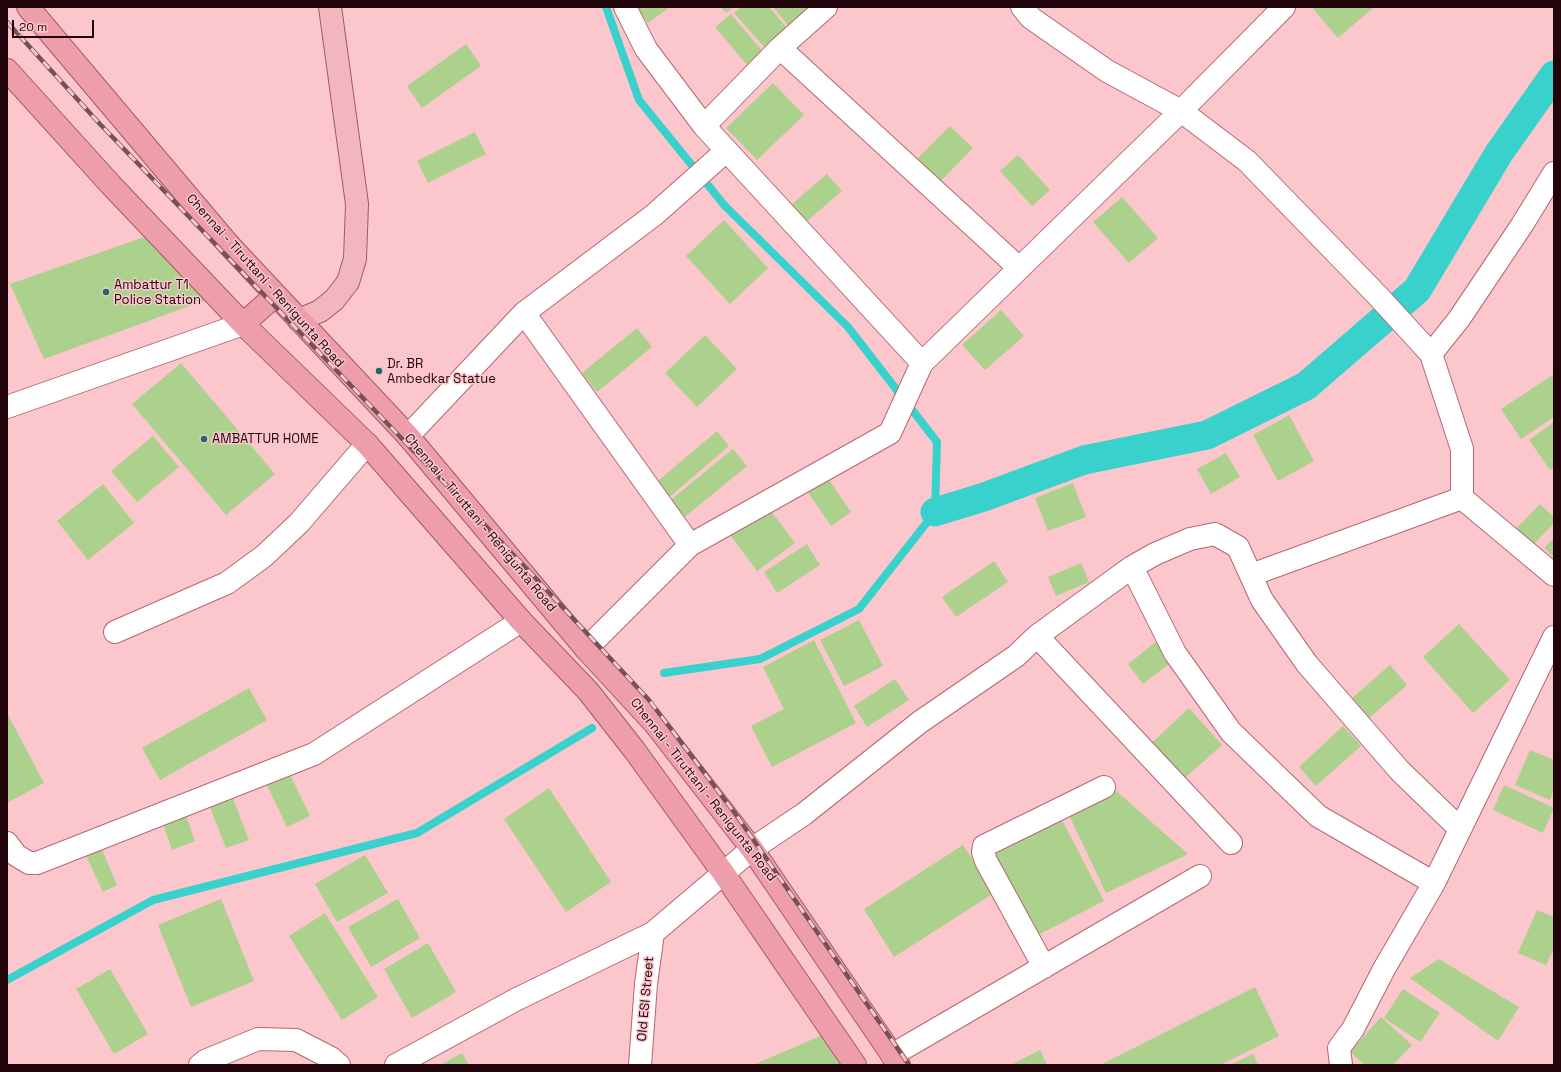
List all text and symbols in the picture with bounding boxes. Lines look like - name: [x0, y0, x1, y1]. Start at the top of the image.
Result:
- scale bar: [14, 12, 96, 38]
- text: 20 m: [19, 19, 47, 35]
- street label: Chennai - Tiruttani - Renigunta Road: [183, 191, 347, 371]
- place label: Ambattur T1 Police Station: [114, 277, 201, 308]
- marker: Ambattur T1 Police Station: [101, 287, 111, 297]
- place label: Dr. BR Ambedkar Statue: [387, 356, 496, 387]
- marker: Dr. BR Ambedkar Statue: [374, 366, 384, 376]
- place label: AMBATTUR HOME: [212, 431, 318, 447]
- street label: Chennai - Tiruttani - Renigunta Road: [401, 431, 559, 615]
- marker: AMBATTUR HOME: [199, 434, 209, 444]
- street label: Chennai - Tiruttani - Renigunta Road: [627, 695, 779, 885]
- street label: Old ESI Street: [635, 956, 657, 1042]

